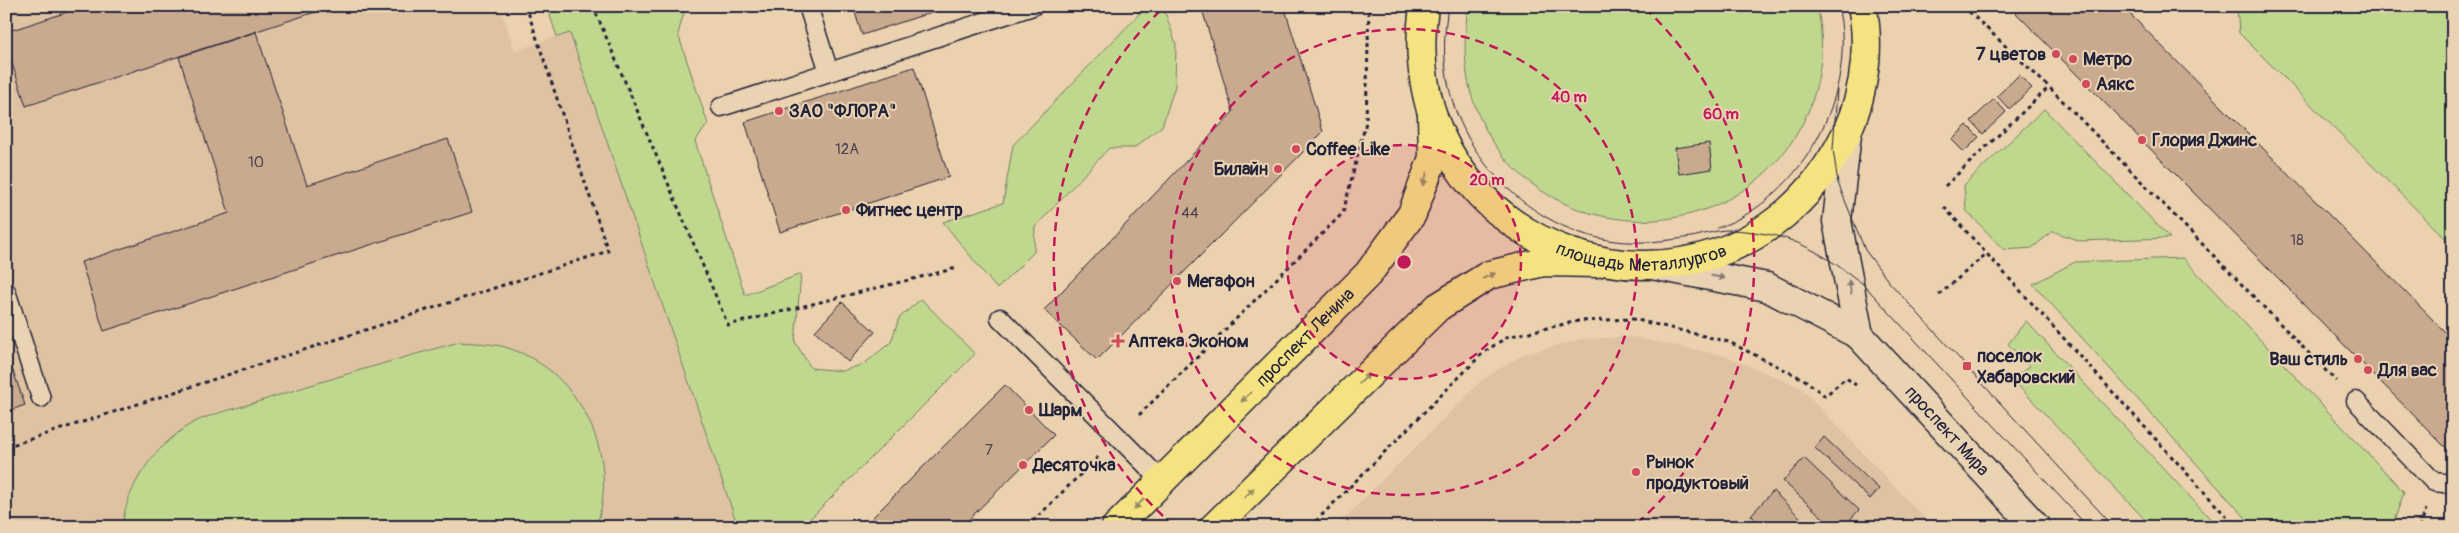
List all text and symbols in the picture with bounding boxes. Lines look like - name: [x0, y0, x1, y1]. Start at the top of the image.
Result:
- place label: 7 цветов: [1976, 43, 2046, 66]
- marker: 7 цветов: [2050, 48, 2062, 60]
- place label: Метро: [2083, 48, 2132, 71]
- marker: Метро: [2067, 53, 2079, 65]
- place label: Аякс: [2096, 73, 2135, 96]
- marker: Аякс: [2080, 78, 2092, 90]
- text: 40 m: [1551, 88, 1587, 107]
- place label: ЗАО "ФЛОРА": [789, 100, 896, 123]
- marker: ЗАО "ФЛОРА": [773, 105, 785, 117]
- text: 60 m: [1703, 105, 1739, 124]
- place label: Глория Джинс: [2152, 129, 2257, 152]
- marker: Глория Джинс: [2136, 134, 2148, 146]
- place label: Coffee Like: [1306, 138, 1391, 161]
- house number: 12А: [835, 140, 859, 159]
- marker: Coffee Like: [1290, 143, 1302, 155]
- house number: 10: [248, 153, 264, 172]
- place label: Билайн: [1214, 158, 1268, 181]
- marker: Билайн: [1272, 163, 1284, 175]
- one-way arrow: [1421, 171, 1428, 186]
- text: 20 m: [1469, 171, 1505, 190]
- place label: Фитнес центр: [855, 199, 963, 222]
- marker: Фитнес центр: [840, 204, 852, 216]
- house number: 44: [1181, 204, 1199, 223]
- house number: 18: [2290, 231, 2304, 250]
- street label: площадь Металлургов: [1553, 237, 1730, 277]
- centre of rings: [1395, 253, 1413, 271]
- place label: Мегафон: [1187, 270, 1255, 293]
- one-way arrow: [1482, 272, 1496, 280]
- one-way arrow: [1710, 274, 1726, 282]
- marker: Мегафон: [1171, 275, 1183, 287]
- one-way arrow: [1846, 280, 1854, 295]
- street label: проспект Ленина: [1251, 283, 1359, 392]
- place label: Аптека Эконом: [1128, 330, 1249, 353]
- marker: Аптека Эконом: [1112, 335, 1124, 347]
- place label: поселок Хабаровский: [1977, 345, 2075, 389]
- place label: Ваш стиль: [2269, 348, 2348, 371]
- marker: Ваш стиль: [2352, 353, 2364, 365]
- place label: Для вас: [2377, 359, 2437, 382]
- marker: поселок Хабаровский: [1961, 360, 1973, 372]
- marker: Для вас: [2362, 364, 2374, 376]
- one-way arrow: [1358, 373, 1370, 385]
- street label: проспект Мира: [1900, 381, 1995, 481]
- one-way arrow: [1240, 390, 1252, 402]
- place label: Шарм: [1038, 399, 1083, 422]
- marker: Шарм: [1023, 404, 1035, 416]
- house number: 7: [985, 441, 993, 460]
- place label: Рынок продуктовый: [1646, 451, 1749, 495]
- place label: Десяточка: [1032, 454, 1116, 477]
- marker: Десяточка: [1017, 459, 1029, 471]
- marker: Рынок продуктовый: [1630, 466, 1642, 478]
- one-way arrow: [1242, 487, 1254, 499]
- one-way arrow: [1133, 498, 1145, 510]

